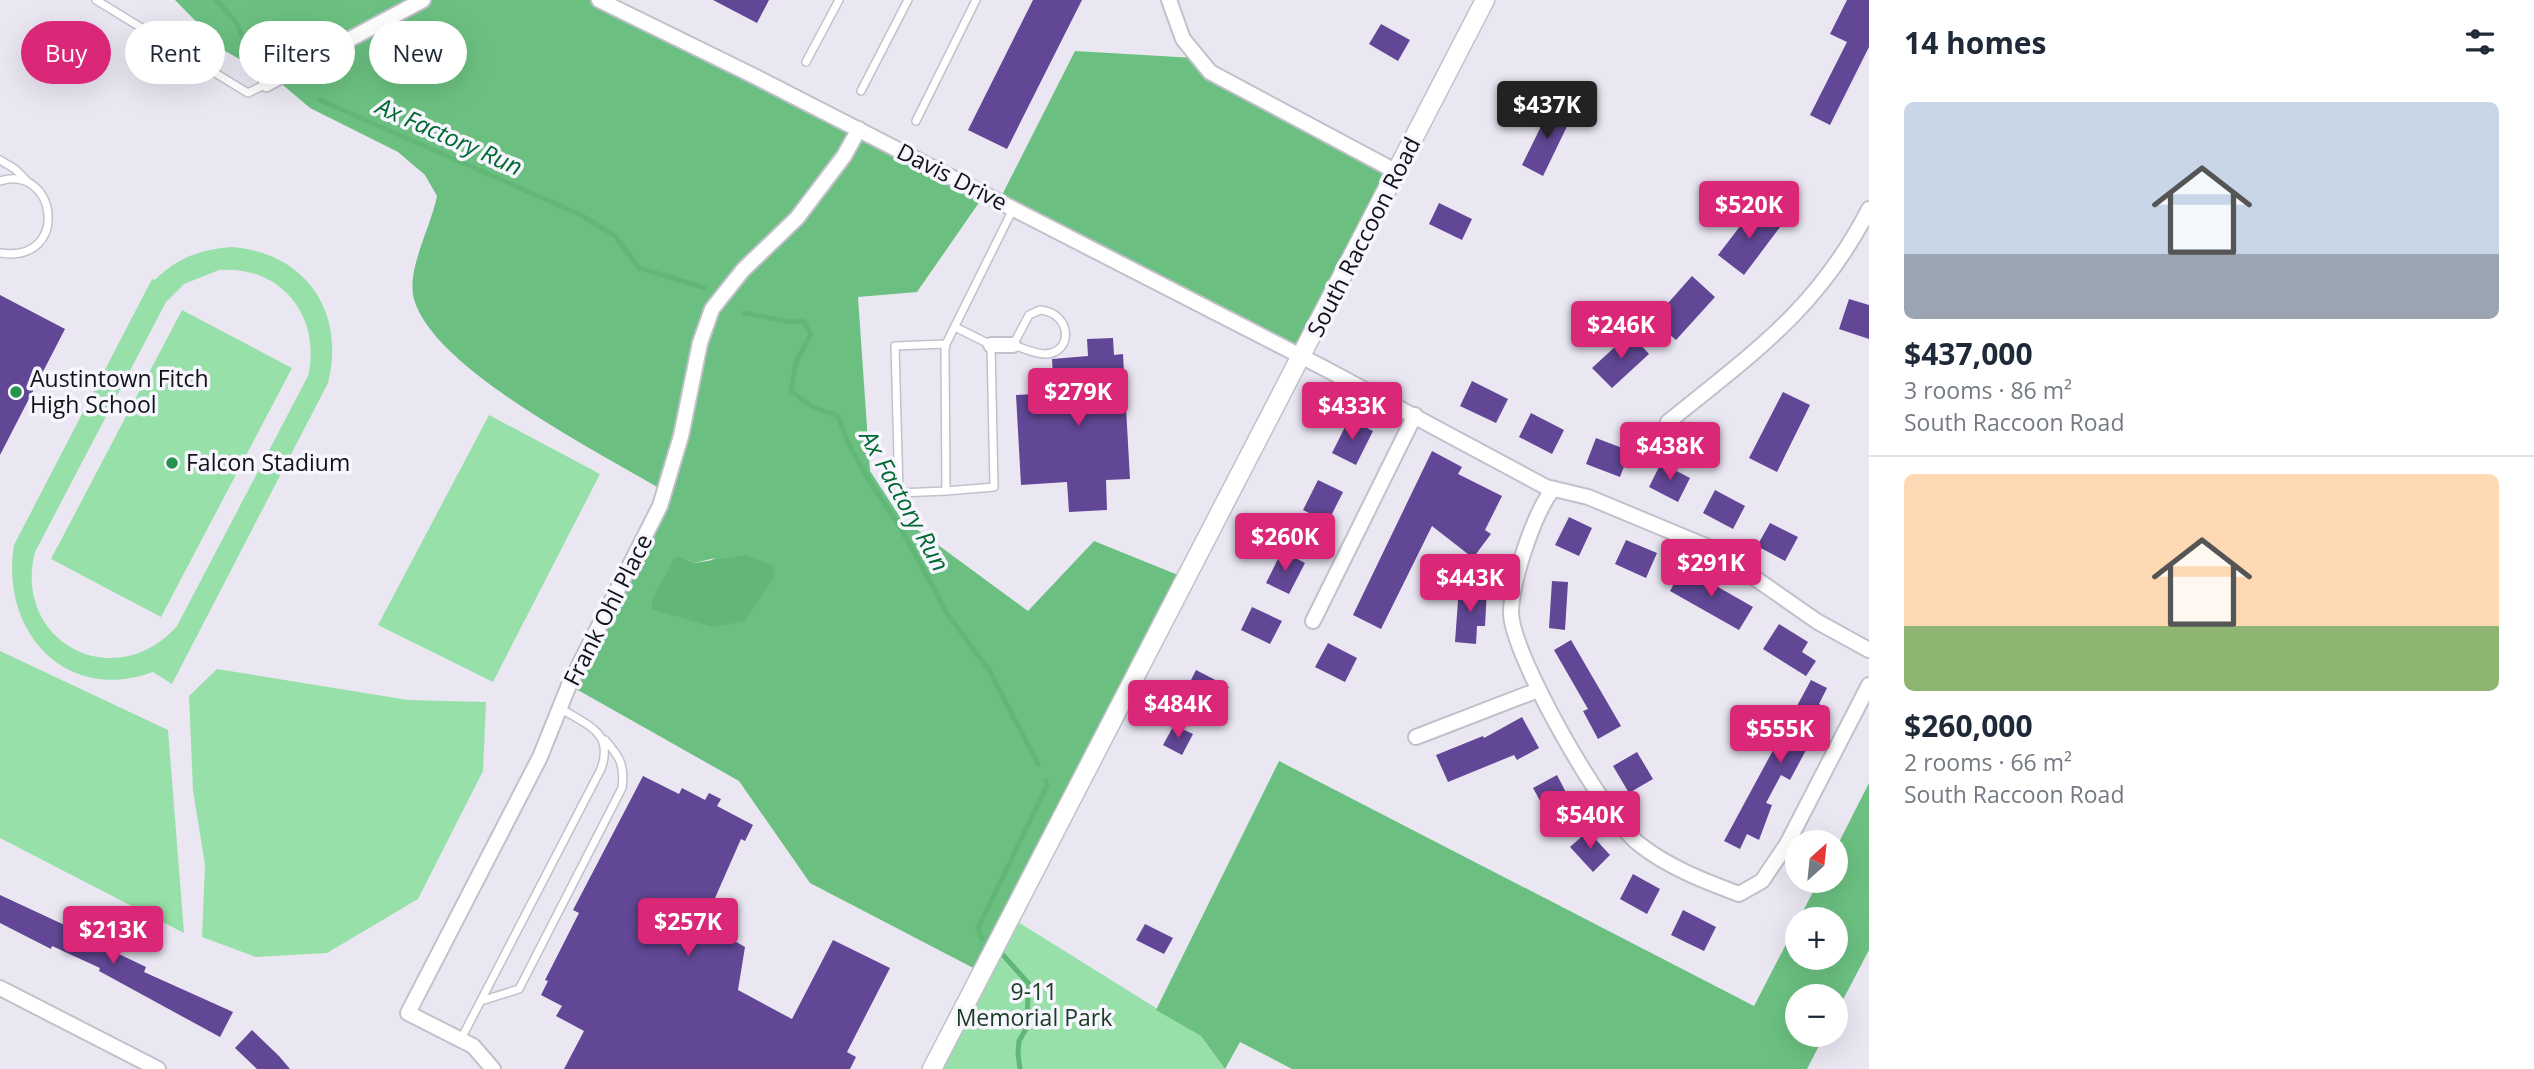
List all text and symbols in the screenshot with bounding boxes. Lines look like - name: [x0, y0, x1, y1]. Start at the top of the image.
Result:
- chip: Buy: [21, 21, 111, 84]
- chip: Rent: [125, 21, 225, 84]
- chip: Filters: [239, 21, 355, 84]
- chip: New: [369, 21, 467, 84]
- text: 14 homes: [1904, 22, 2047, 63]
- icon: filters: [2461, 23, 2499, 61]
- pin: $437K: [1498, 82, 1596, 141]
- water label: Ax Factory Run: [369, 88, 528, 183]
- text: $437K: [1513, 88, 1581, 120]
- street label: South Raccoon Road: [1299, 131, 1427, 342]
- street label: Davis Drive: [892, 135, 1013, 218]
- icon: home: [2139, 147, 2265, 273]
- pin: $520K: [1700, 182, 1798, 241]
- text: $520K: [1715, 188, 1783, 220]
- pin: $246K: [1572, 302, 1670, 361]
- text: $246K: [1587, 308, 1655, 340]
- text: $437,000: [1904, 333, 2033, 374]
- place label: Austintown Fitch High School: [30, 362, 209, 420]
- pin: $279K: [1029, 368, 1127, 428]
- text: 3 rooms · 86 m²: [1904, 374, 2072, 406]
- text: $279K: [1044, 375, 1112, 407]
- pin: $433K: [1303, 382, 1401, 442]
- marker: Austintown Fitch High School: [8, 384, 24, 400]
- text: $433K: [1318, 389, 1386, 421]
- text: South Raccoon Road: [1904, 406, 2124, 438]
- water label: Ax Factory Run: [852, 422, 958, 577]
- pin: $438K: [1621, 422, 1719, 482]
- text: $438K: [1636, 429, 1704, 461]
- place label: Falcon Stadium: [186, 446, 350, 478]
- marker: Falcon Stadium: [164, 455, 180, 471]
- pin: $260K: [1236, 514, 1334, 573]
- icon: home: [2139, 519, 2265, 645]
- text: $260K: [1251, 520, 1319, 552]
- street label: Frank Ohl Place: [555, 528, 659, 691]
- pin: $291K: [1662, 540, 1760, 599]
- text: $291K: [1677, 546, 1745, 578]
- pin: $443K: [1421, 554, 1519, 614]
- text: $443K: [1436, 561, 1504, 593]
- pin: $484K: [1129, 680, 1227, 740]
- text: $484K: [1144, 687, 1212, 719]
- text: $260,000: [1904, 705, 2033, 746]
- pin: $555K: [1731, 706, 1829, 765]
- text: $555K: [1746, 712, 1814, 744]
- text: 2 rooms · 66 m²: [1904, 746, 2072, 778]
- text: South Raccoon Road: [1904, 778, 2124, 810]
- pin: $540K: [1541, 792, 1639, 851]
- text: $540K: [1556, 798, 1624, 830]
- north arrow: [1785, 830, 1848, 892]
- map controls: [1785, 830, 1848, 1047]
- pin: $257K: [639, 898, 737, 958]
- text: $257K: [654, 905, 722, 937]
- pin: $213K: [64, 906, 162, 966]
- button: +: [1785, 907, 1848, 970]
- text: $213K: [79, 913, 147, 945]
- park label: 9-11 Memorial Park: [956, 975, 1112, 1033]
- button: −: [1785, 984, 1848, 1047]

